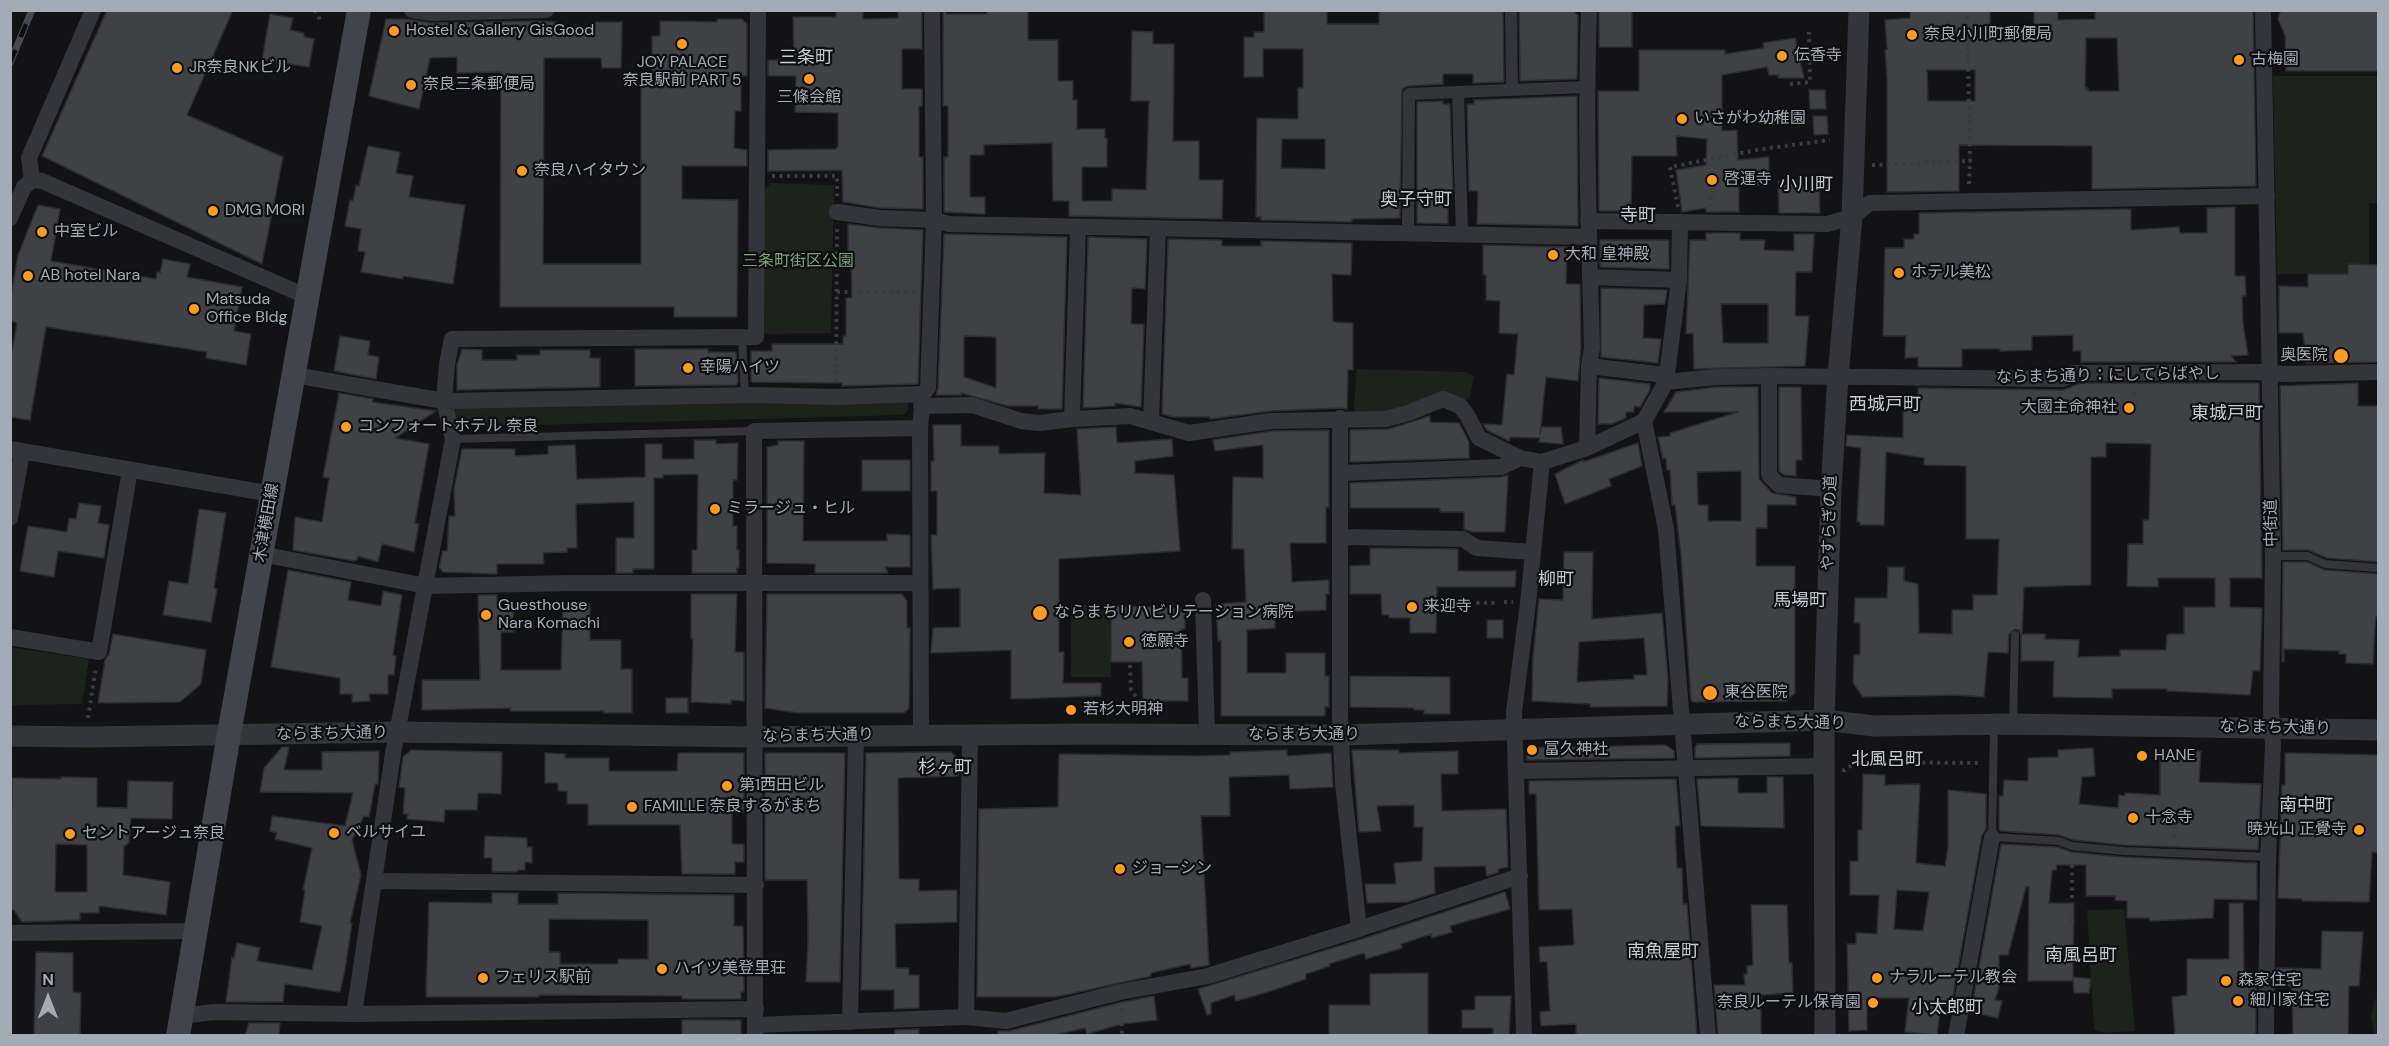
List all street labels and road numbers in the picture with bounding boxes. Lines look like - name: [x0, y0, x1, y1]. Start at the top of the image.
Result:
- street label: ならまち通り：にしてらばやし: [1996, 364, 2220, 388]
- street label: やすらぎの道: [1819, 475, 1841, 571]
- street label: 木津横田線: [251, 482, 283, 564]
- street label: 中街道: [2262, 499, 2282, 547]
- street label: ならまち大通り: [1734, 712, 1846, 734]
- street label: ならまち大通り: [2219, 717, 2331, 739]
- street label: ならまち大通り: [276, 723, 388, 745]
- street label: ならまち大通り: [762, 725, 874, 747]
- street label: ならまち大通り: [1248, 725, 1360, 745]

